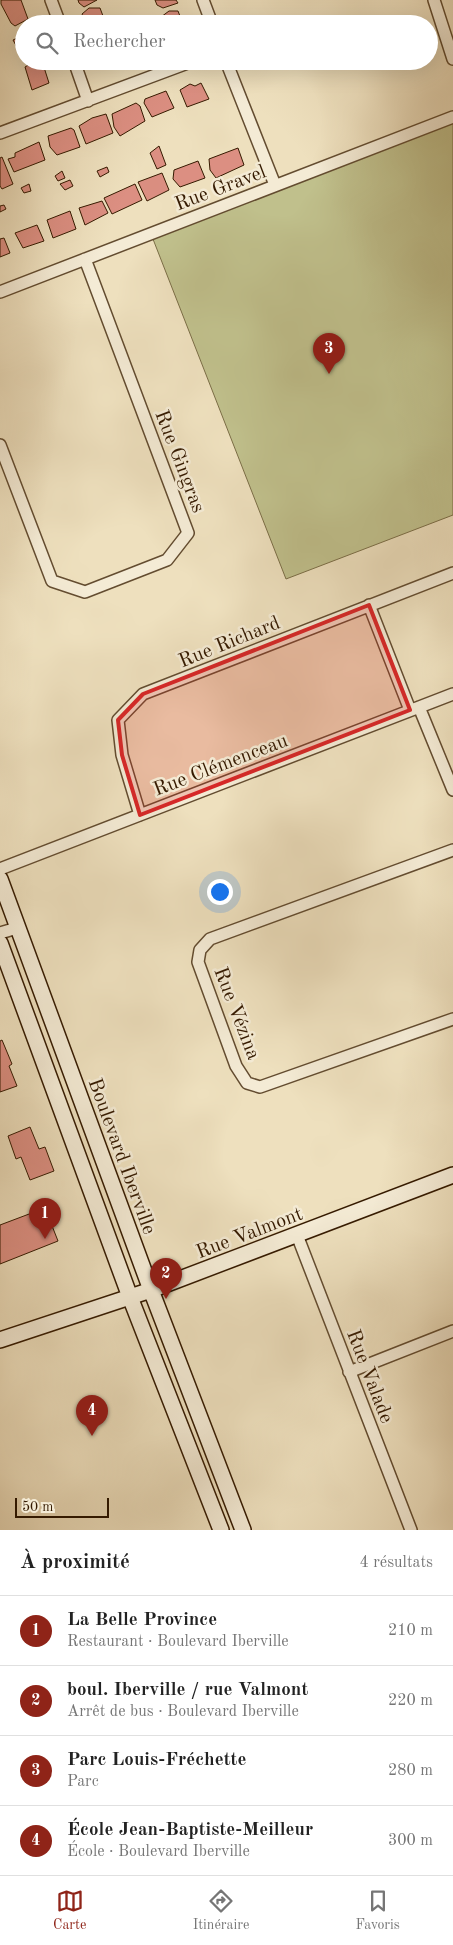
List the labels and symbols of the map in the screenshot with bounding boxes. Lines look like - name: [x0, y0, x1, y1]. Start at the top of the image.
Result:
- street label: Rue Gravel: [172, 162, 269, 215]
- pin: 3: [313, 333, 345, 374]
- street label: Rue Gingras: [150, 408, 208, 516]
- street label: Rue Richard: [176, 613, 283, 672]
- street label: Rue Clémenceau: [151, 731, 291, 801]
- your location: [207, 879, 233, 905]
- street label: Rue Vézina: [209, 965, 263, 1063]
- street label: Boulevard Iberville: [84, 1076, 159, 1237]
- pin: 1: [29, 1198, 61, 1239]
- street label: Rue Valmont: [194, 1204, 306, 1263]
- pin: 2: [150, 1258, 182, 1299]
- street label: Rue Valade: [342, 1327, 396, 1426]
- pin: 4: [76, 1395, 108, 1436]
- scale bar: [15, 1495, 109, 1518]

